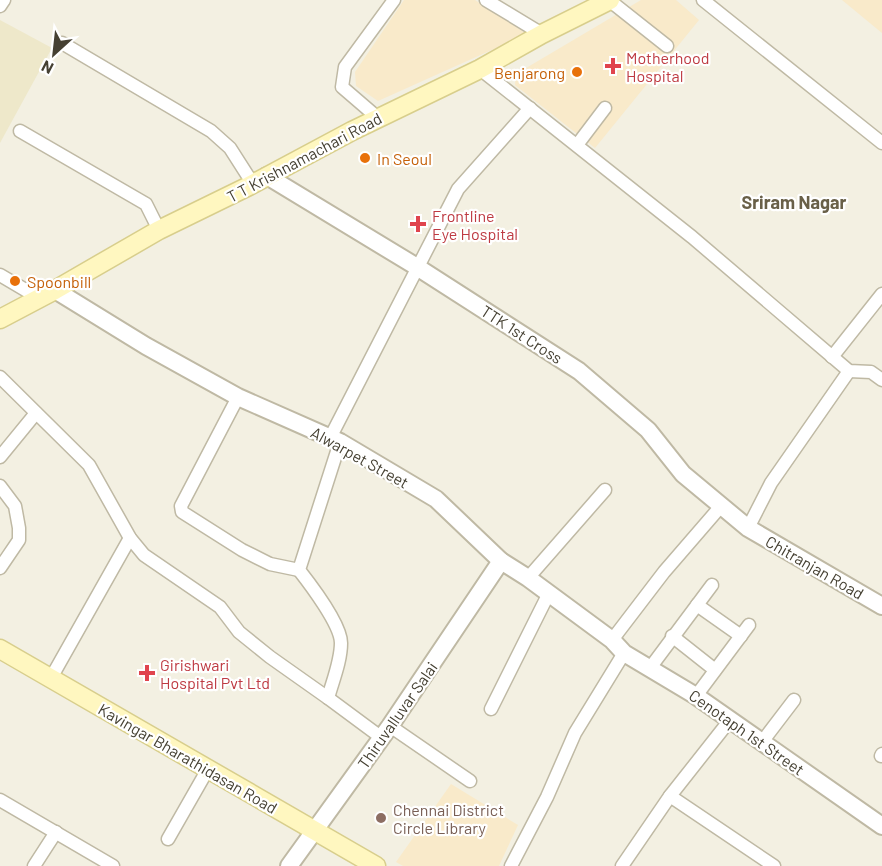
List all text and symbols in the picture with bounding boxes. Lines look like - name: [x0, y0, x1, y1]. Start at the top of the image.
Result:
- north arrow: [24, 24, 84, 84]
- place label: Motherhood Hospital: [626, 48, 709, 85]
- text: N: [38, 57, 56, 79]
- marker: Motherhood Hospital: [604, 57, 622, 75]
- place label: Benjarong: [494, 63, 565, 82]
- marker: Benjarong: [570, 65, 584, 79]
- street label: T T Krishnamachari Road: [223, 108, 385, 206]
- place label: In Seoul: [377, 149, 432, 168]
- marker: In Seoul: [358, 151, 372, 165]
- district label: Sriram Nagar: [742, 191, 847, 213]
- place label: Frontline Eye Hospital: [432, 206, 518, 243]
- marker: Frontline Eye Hospital: [409, 215, 427, 233]
- place label: Spoonbill: [27, 272, 91, 291]
- marker: Spoonbill: [8, 274, 22, 288]
- street label: TTK 1st Cross: [478, 301, 566, 367]
- street label: Alwarpet Street: [308, 422, 412, 492]
- street label: Chitranjan Road: [763, 531, 867, 603]
- place label: Girishwari Hospital Pvt Ltd: [160, 655, 270, 692]
- street label: Thiruvalluvar Salai: [353, 658, 441, 772]
- marker: Girishwari Hospital Pvt Ltd: [138, 664, 156, 682]
- street label: Cenotaph 1st Street: [686, 685, 808, 779]
- street label: Kavingar Bharathidasan Road: [95, 699, 281, 817]
- place label: Chennai District Circle Library: [393, 800, 504, 837]
- marker: Chennai District Circle Library: [374, 811, 388, 825]

